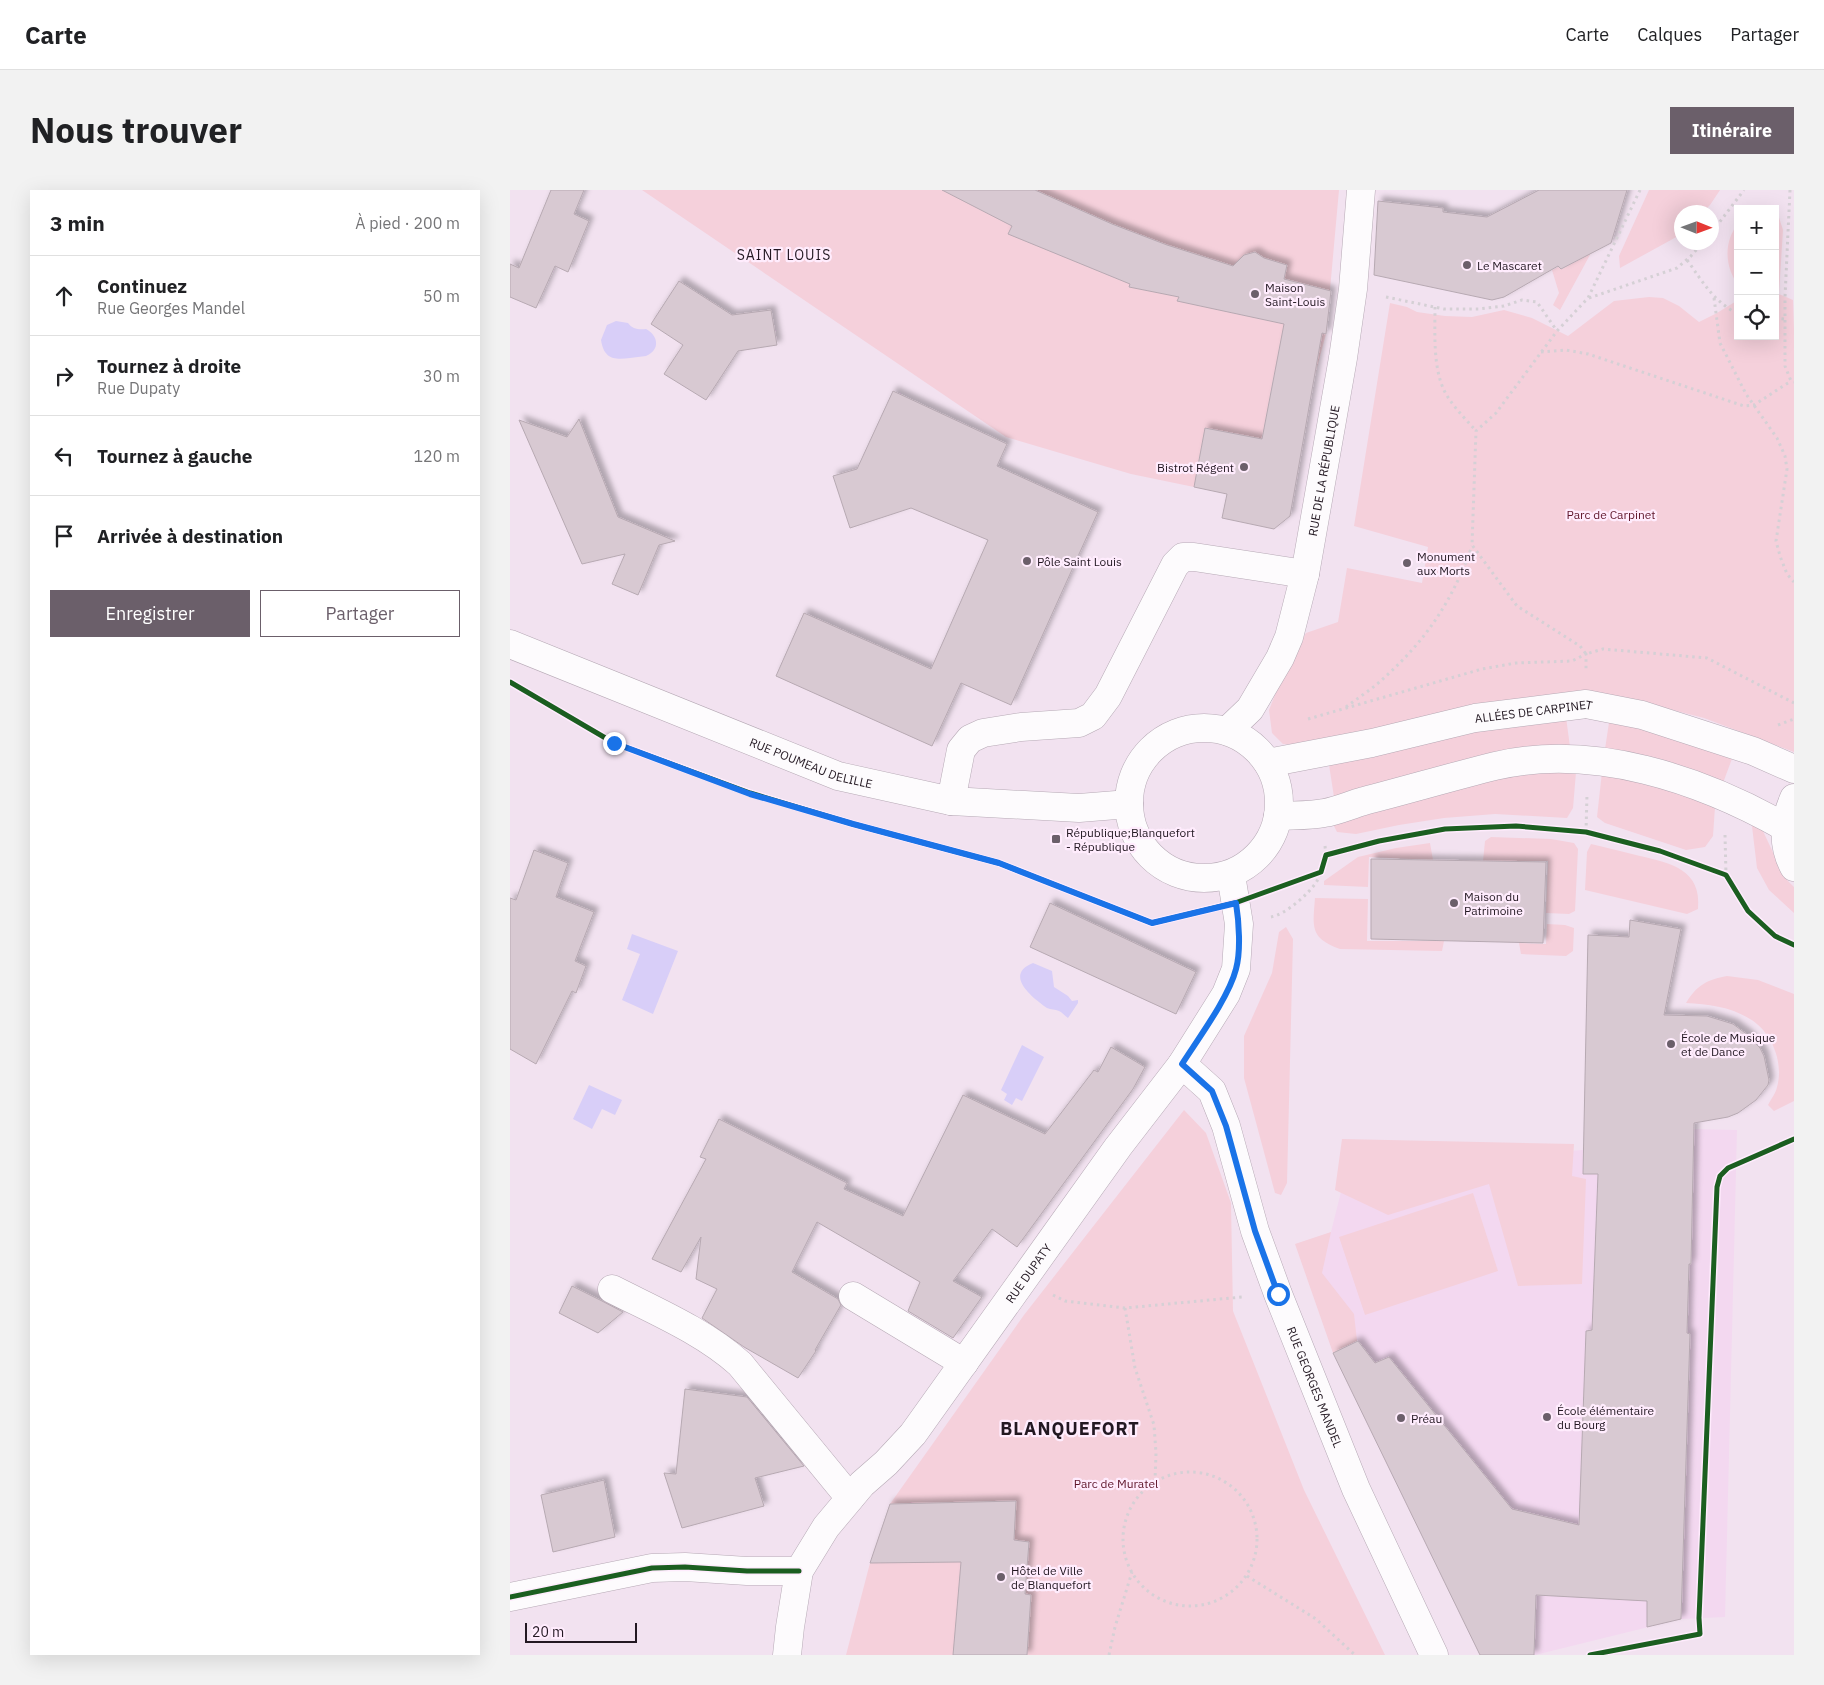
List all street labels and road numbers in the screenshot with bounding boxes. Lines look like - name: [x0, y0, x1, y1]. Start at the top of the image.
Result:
- street label: RUE DE LA RÉPUBLIQUE: [1304, 404, 1342, 537]
- street label: ALLÉES DE CARPINET: [1474, 697, 1594, 725]
- street label: RUE POUMEAU DELILLE: [748, 734, 874, 791]
- street label: RUE DUPATY: [1002, 1240, 1054, 1306]
- street label: RUE GEORGES MANDEL: [1284, 1324, 1346, 1450]

